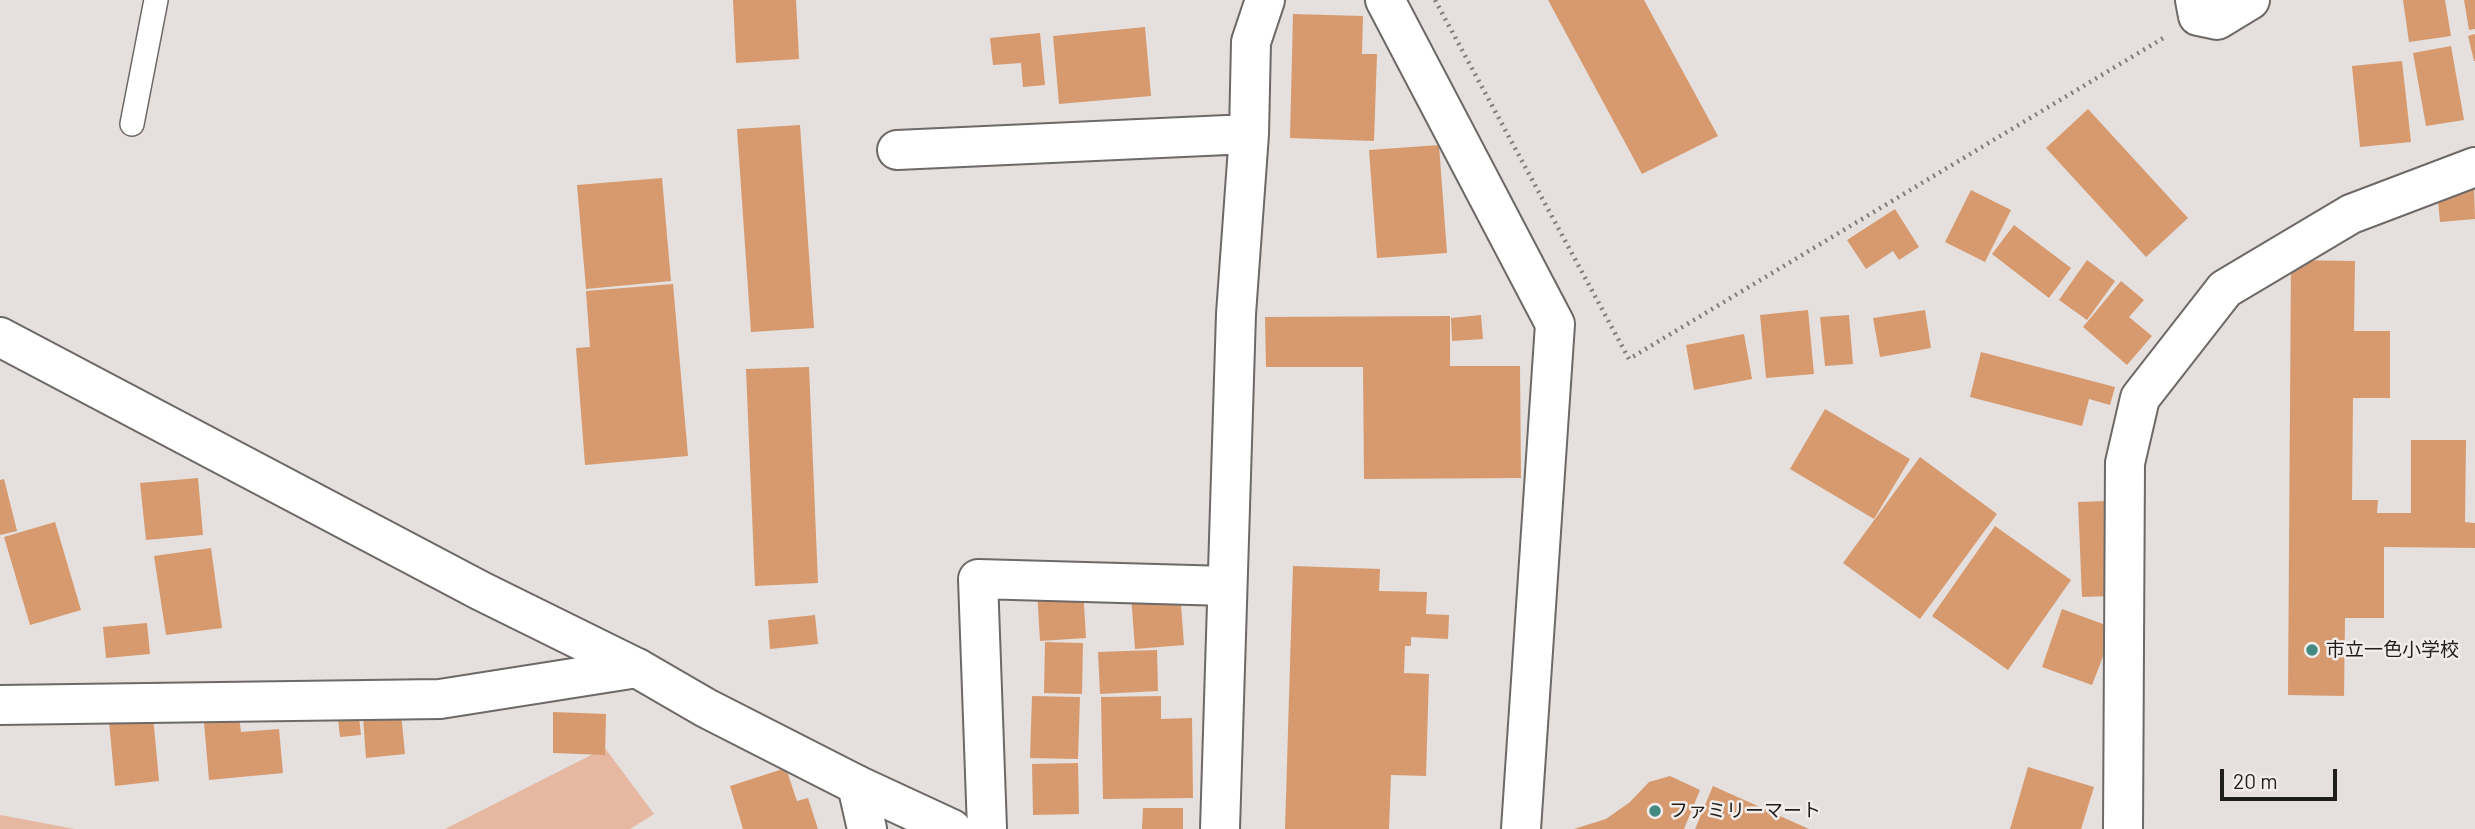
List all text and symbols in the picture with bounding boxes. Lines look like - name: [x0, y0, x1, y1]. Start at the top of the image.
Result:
- place label: 市立一色小学校: [2326, 639, 2459, 661]
- marker: 市立一色小学校: [2304, 642, 2320, 658]
- scale bar: [2223, 756, 2340, 800]
- text: 20 m: [2233, 768, 2278, 793]
- place label: ファミリーマート: [1669, 800, 1821, 822]
- marker: ファミリーマート: [1647, 803, 1663, 819]

